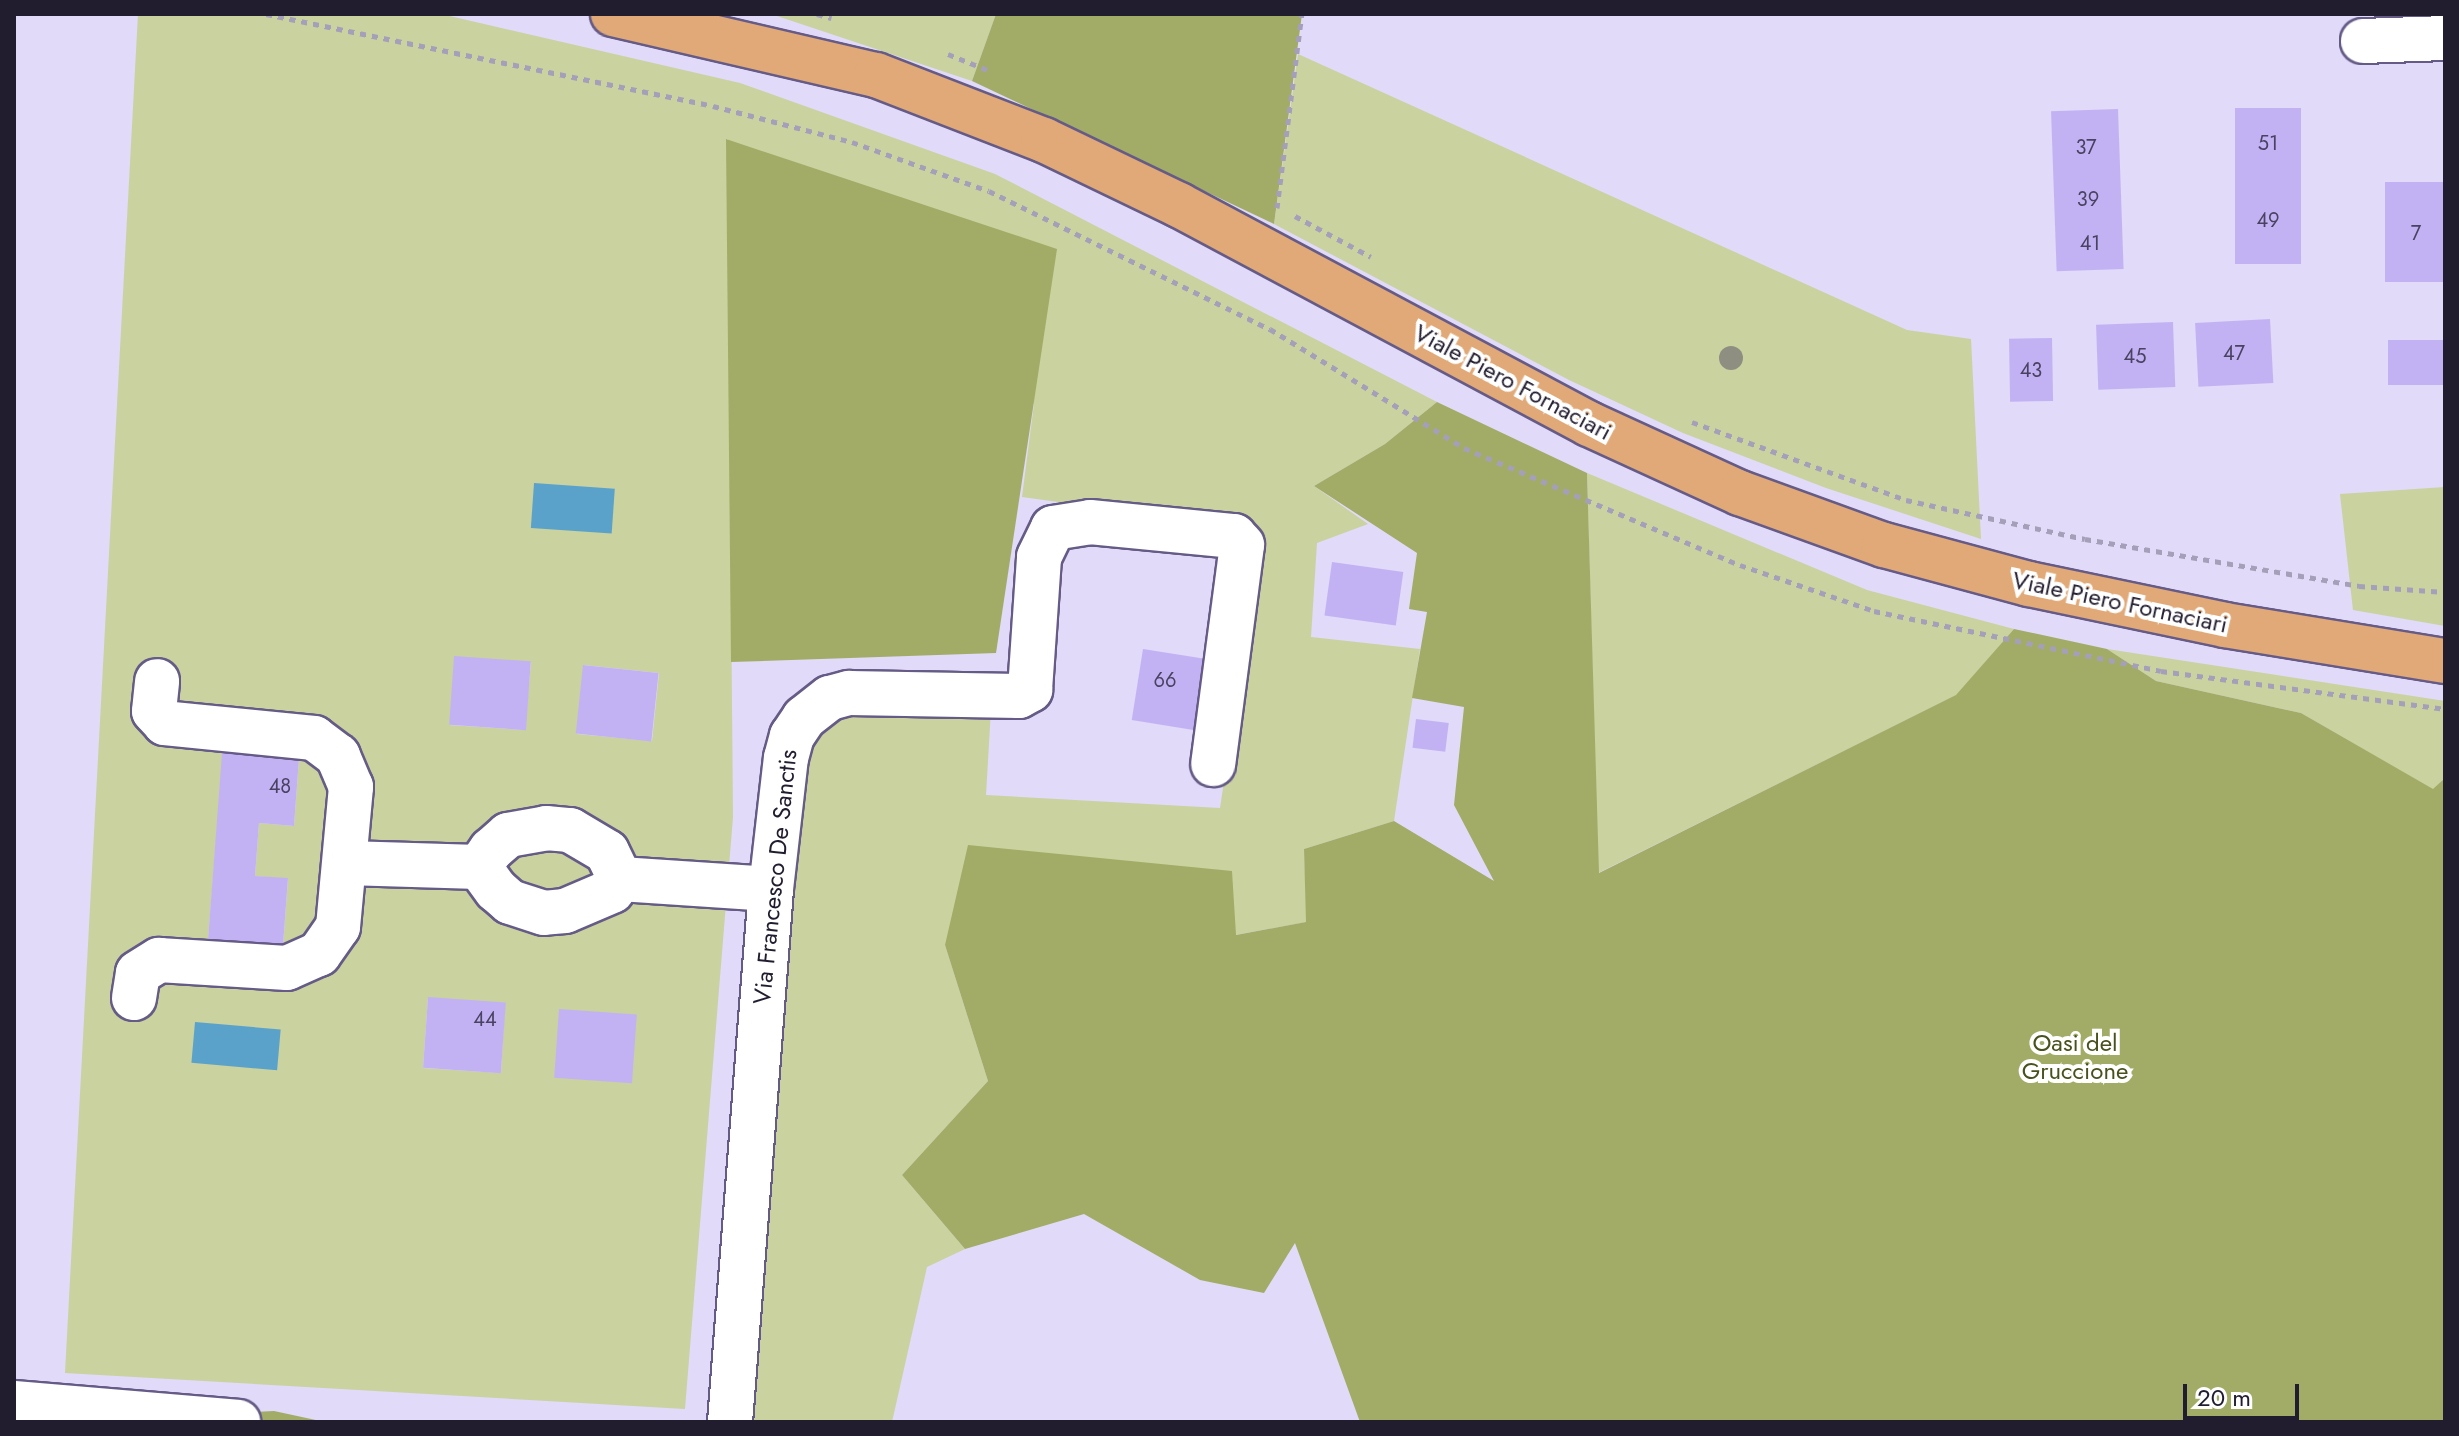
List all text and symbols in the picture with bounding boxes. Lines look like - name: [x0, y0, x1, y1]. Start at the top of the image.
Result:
- house number: 51: [2258, 131, 2278, 155]
- house number: 37: [2075, 135, 2097, 159]
- house number: 39: [2077, 187, 2099, 211]
- house number: 49: [2256, 208, 2280, 232]
- house number: 7: [2411, 221, 2421, 245]
- house number: 41: [2080, 231, 2100, 255]
- street label: Viale Piero Fornaciari: [1410, 318, 1616, 446]
- house number: 47: [2223, 341, 2245, 365]
- house number: 45: [2124, 344, 2146, 368]
- house number: 43: [2020, 358, 2042, 382]
- street label: Viale Piero Fornaciari: [2010, 565, 2230, 639]
- house number: 66: [1153, 668, 1177, 692]
- street label: Via Francesco De Sanctis: [747, 748, 803, 1006]
- house number: 48: [269, 774, 291, 798]
- house number: 44: [473, 1007, 497, 1031]
- park label: Oasi del Gruccione: [2022, 1029, 2128, 1085]
- scale bar: [2187, 1368, 2303, 1418]
- text: 20 m: [2197, 1380, 2251, 1415]

